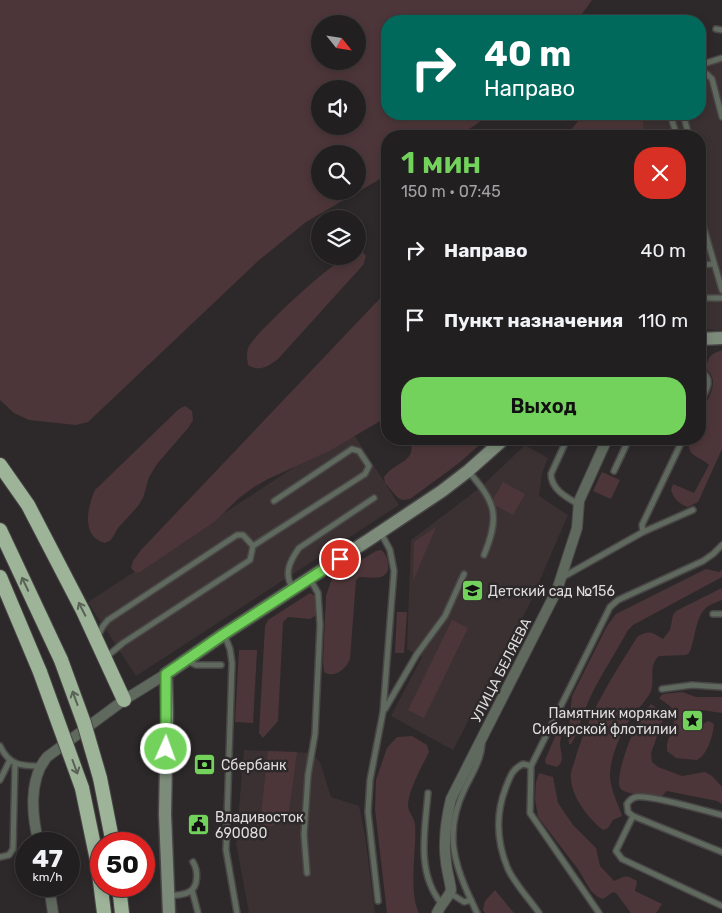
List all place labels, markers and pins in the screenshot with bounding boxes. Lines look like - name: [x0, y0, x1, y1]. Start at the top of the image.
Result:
- pin: [319, 538, 361, 580]
- school or university icon: Детский сад №156: [460, 579, 484, 603]
- place label: Детский сад №156: [488, 583, 615, 600]
- place label: Памятник морякам Сибирской флотилии: [532, 705, 677, 738]
- place icon: Памятник морякам Сибирской флотилии: [681, 709, 705, 733]
- bank icon: Сбербанк: [193, 753, 217, 777]
- place label: Сбербанк: [221, 757, 287, 774]
- place label: Владивосток 690080: [215, 809, 304, 842]
- public building icon: Владивосток 690080: [187, 813, 211, 837]

